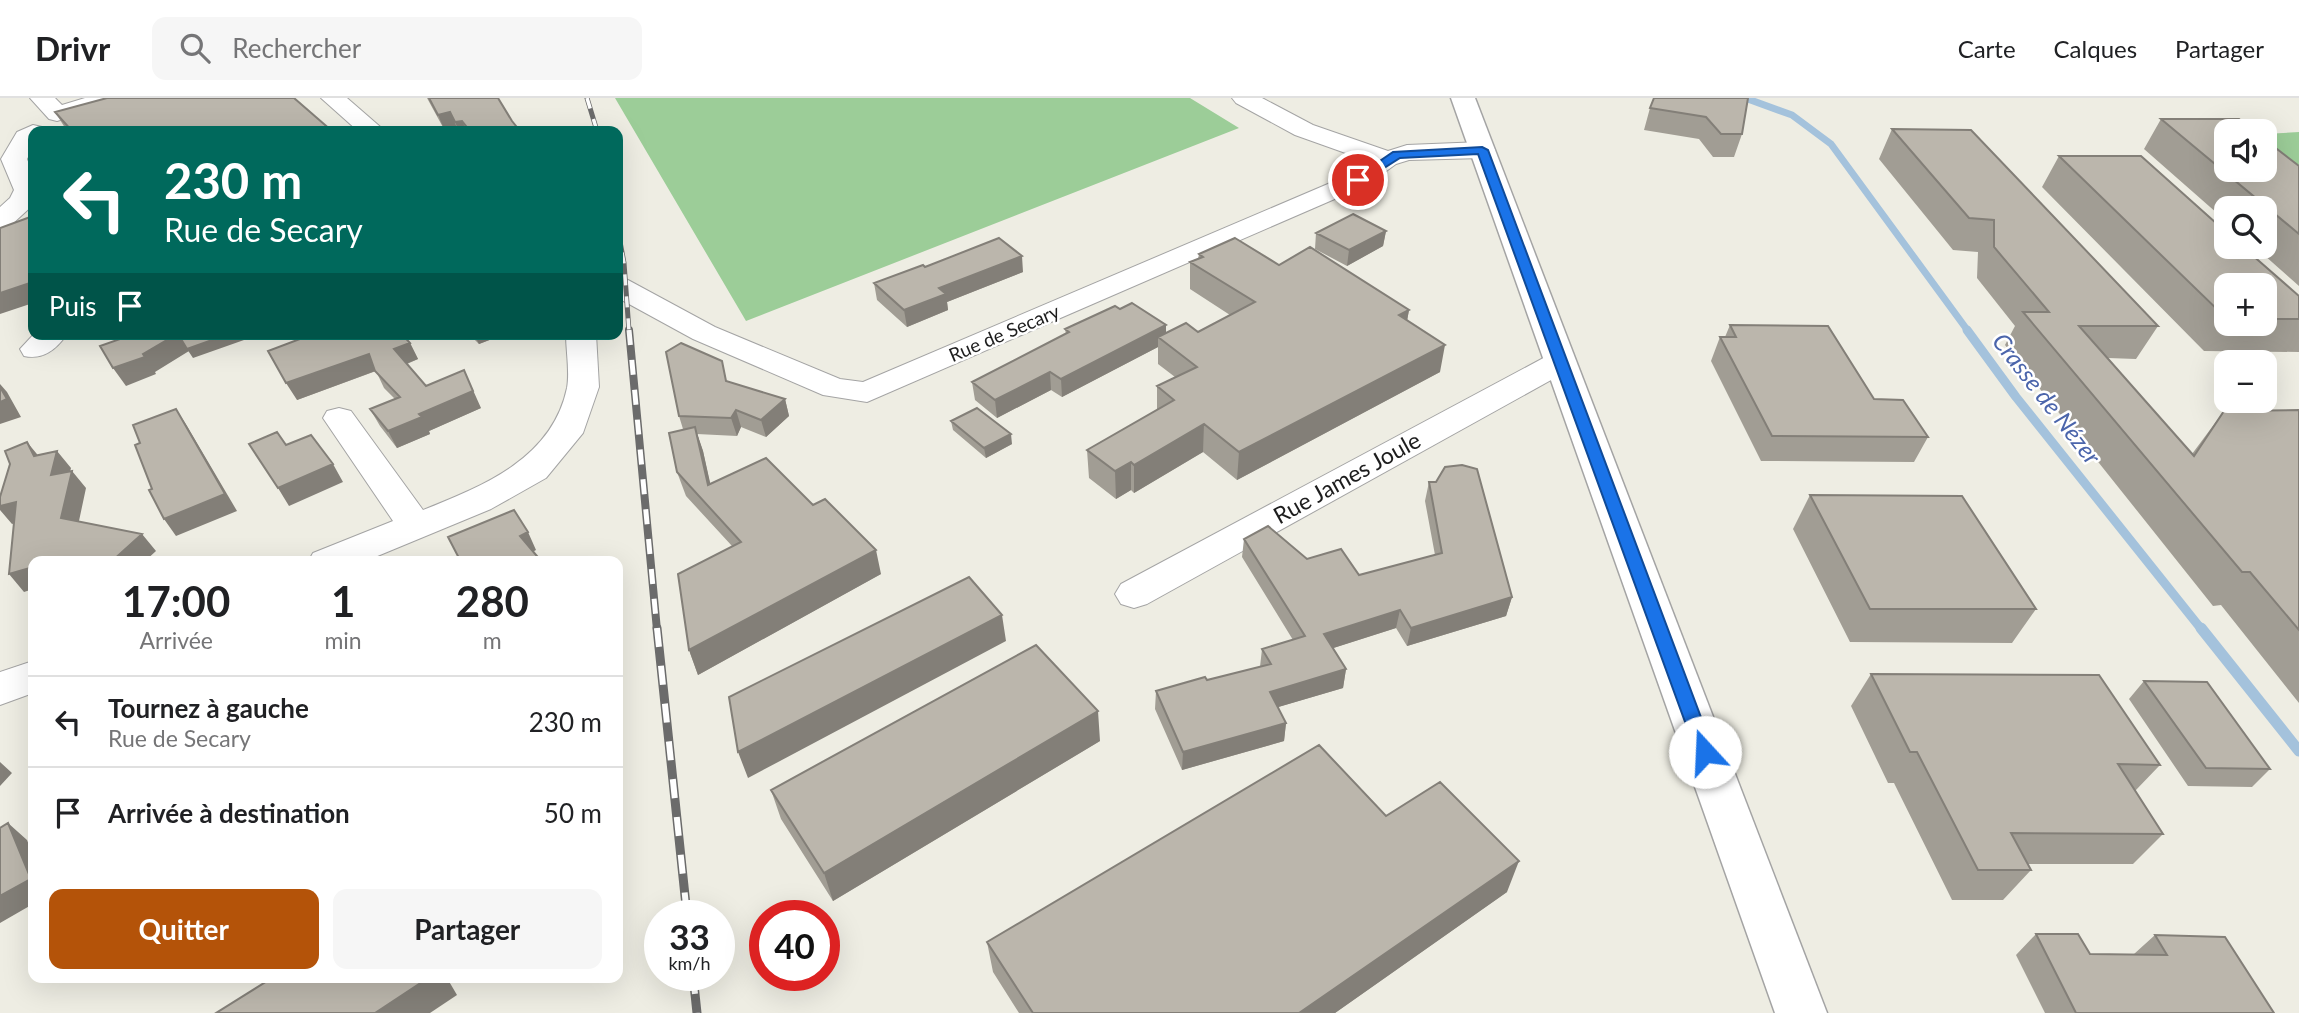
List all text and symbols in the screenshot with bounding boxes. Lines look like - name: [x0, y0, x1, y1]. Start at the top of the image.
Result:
- search box: [152, 17, 642, 80]
- text: Drivr: [35, 28, 110, 68]
- icon: search: [176, 29, 214, 67]
- text: Rechercher: [232, 32, 361, 64]
- text: Carte: [1958, 34, 2016, 63]
- text: Calques: [2054, 34, 2137, 63]
- text: Partager: [2175, 34, 2264, 63]
- map controls: [2214, 119, 2277, 413]
- button: sound: [2214, 119, 2277, 182]
- pin: [1328, 150, 1388, 210]
- text: 230 m: [164, 151, 302, 209]
- icon: left: [49, 154, 140, 245]
- icon: arrive: [1339, 161, 1377, 199]
- button: search: [2214, 196, 2277, 259]
- text: Rue de Secary: [164, 210, 363, 249]
- button: +: [2214, 273, 2277, 336]
- icon: arrive: [111, 287, 149, 325]
- text: Puis: [49, 290, 97, 322]
- street label: Rue de Secary: [945, 299, 1063, 366]
- water label: Crasse de Nézer: [1987, 327, 2108, 470]
- button: −: [2214, 350, 2277, 413]
- street label: Rue James Joule: [1268, 425, 1425, 529]
- text: 17:00: [122, 576, 230, 626]
- text: 1: [331, 576, 355, 626]
- text: 280: [456, 576, 529, 626]
- text: Arrivée: [139, 626, 213, 654]
- text: min: [324, 626, 362, 654]
- text: m: [483, 626, 502, 654]
- text: Tournez à gauche: [108, 692, 309, 724]
- icon: left: [49, 703, 87, 741]
- text: 230 m: [529, 706, 602, 738]
- position arrow: [1668, 715, 1742, 789]
- text: Rue de Secary: [108, 724, 251, 752]
- icon: arrive: [49, 794, 87, 832]
- text: Arrivée à destination: [108, 797, 350, 829]
- text: 50 m: [544, 797, 602, 829]
- button: Quitter: [49, 889, 319, 969]
- button: Partager: [333, 889, 602, 969]
- speed limit sign: 40: [749, 900, 840, 991]
- text: 33: [669, 915, 710, 957]
- text: km/h: [668, 952, 711, 974]

